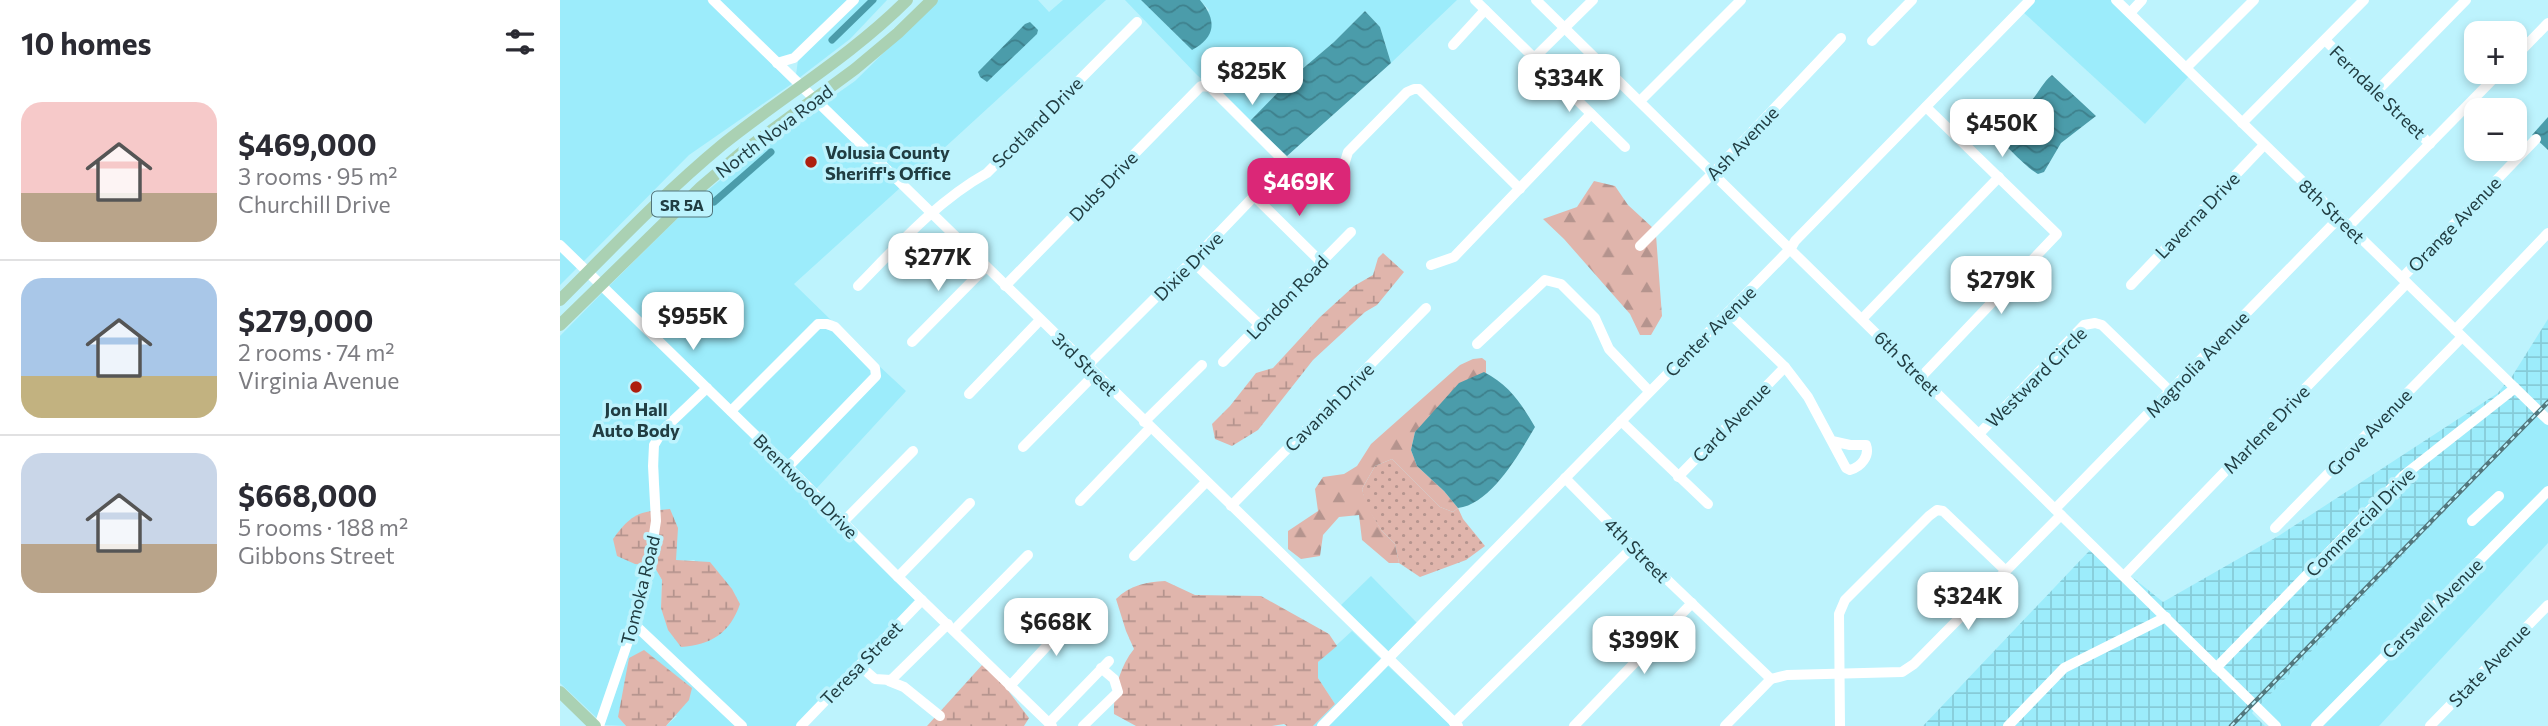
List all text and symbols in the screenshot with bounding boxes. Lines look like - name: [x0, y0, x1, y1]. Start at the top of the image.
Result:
- map controls: [2464, 21, 2527, 161]
- button: +: [2464, 21, 2527, 84]
- icon: filters: [501, 23, 539, 61]
- text: 10 homes: [21, 24, 151, 61]
- street label: Ferndale Street: [2325, 41, 2431, 143]
- pin: $825K: [1203, 48, 1301, 107]
- pin: $334K: [1520, 54, 1618, 114]
- text: $825K: [1217, 56, 1287, 84]
- text: $334K: [1534, 63, 1604, 91]
- street label: Scotland Drive: [987, 72, 1087, 172]
- street label: North Nova Road: [711, 80, 837, 182]
- button: −: [2464, 98, 2527, 161]
- pin: $450K: [1953, 100, 2051, 159]
- street label: Ash Avenue: [1701, 101, 1783, 185]
- text: $450K: [1966, 108, 2038, 136]
- text: $469,000: [238, 125, 377, 162]
- icon: home: [77, 130, 161, 214]
- place label: Volusia County Sheriff's Office: [825, 141, 951, 184]
- street label: Dubs Drive: [1064, 146, 1142, 226]
- marker: Volusia County Sheriff's Office: [803, 154, 819, 170]
- pin: $469K: [1250, 158, 1348, 218]
- text: 3 rooms · 95 m²: [238, 162, 397, 190]
- text: $469K: [1263, 167, 1335, 195]
- street label: Laverna Drive: [2150, 167, 2244, 263]
- street label: Orange Avenue: [2403, 172, 2505, 276]
- street label: 8th Street: [2295, 174, 2369, 248]
- text: Churchill Drive: [238, 190, 391, 218]
- road number: SR 5A: [652, 192, 712, 216]
- street label: Dixie Drive: [1149, 227, 1227, 305]
- pin: $277K: [889, 233, 987, 293]
- text: $277K: [904, 242, 972, 270]
- street label: London Road: [1241, 250, 1333, 344]
- pin: $279K: [1952, 256, 2050, 316]
- text: $279K: [1967, 265, 2035, 293]
- street label: Center Avenue: [1660, 281, 1760, 381]
- pin: $955K: [644, 292, 742, 352]
- text: $279,000: [238, 301, 373, 338]
- text: $955K: [658, 301, 728, 329]
- icon: home: [77, 306, 161, 390]
- street label: Magnolia Avenue: [2141, 306, 2253, 422]
- street label: Westward Circle: [1981, 322, 2091, 432]
- street label: 6th Street: [1870, 326, 1944, 400]
- street label: 3rd Street: [1048, 328, 1122, 400]
- text: 2 rooms · 74 m²: [238, 338, 394, 366]
- street label: Cavanah Drive: [1280, 358, 1378, 456]
- text: Virginia Avenue: [238, 366, 399, 394]
- street label: Card Avenue: [1687, 377, 1775, 467]
- marker: Jon Hall Auto Body: [628, 379, 644, 395]
- street label: Marlene Drive: [2218, 380, 2314, 478]
- street label: Grove Avenue: [2322, 384, 2416, 480]
- place label: Jon Hall Auto Body: [592, 398, 680, 441]
- street label: Brentwood Drive: [749, 429, 863, 543]
- street label: Commercial Drive: [2301, 463, 2419, 581]
- text: $668,000: [238, 476, 377, 513]
- icon: home: [77, 481, 161, 565]
- text: 5 rooms · 188 m²: [238, 513, 408, 541]
- street label: 4th Street: [1600, 513, 1674, 587]
- street label: Tomoka Road: [616, 533, 664, 647]
- text: Gibbons Street: [238, 541, 395, 569]
- street label: Carswell Avenue: [2377, 553, 2487, 663]
- pin: $324K: [1919, 572, 2017, 632]
- text: $324K: [1933, 581, 2003, 609]
- pin: $668K: [1007, 598, 1105, 658]
- text: $668K: [1020, 607, 1092, 635]
- pin: $399K: [1595, 616, 1693, 676]
- street label: Teresa Street: [816, 617, 906, 709]
- street label: State Avenue: [2444, 619, 2534, 711]
- text: $399K: [1608, 625, 1680, 653]

